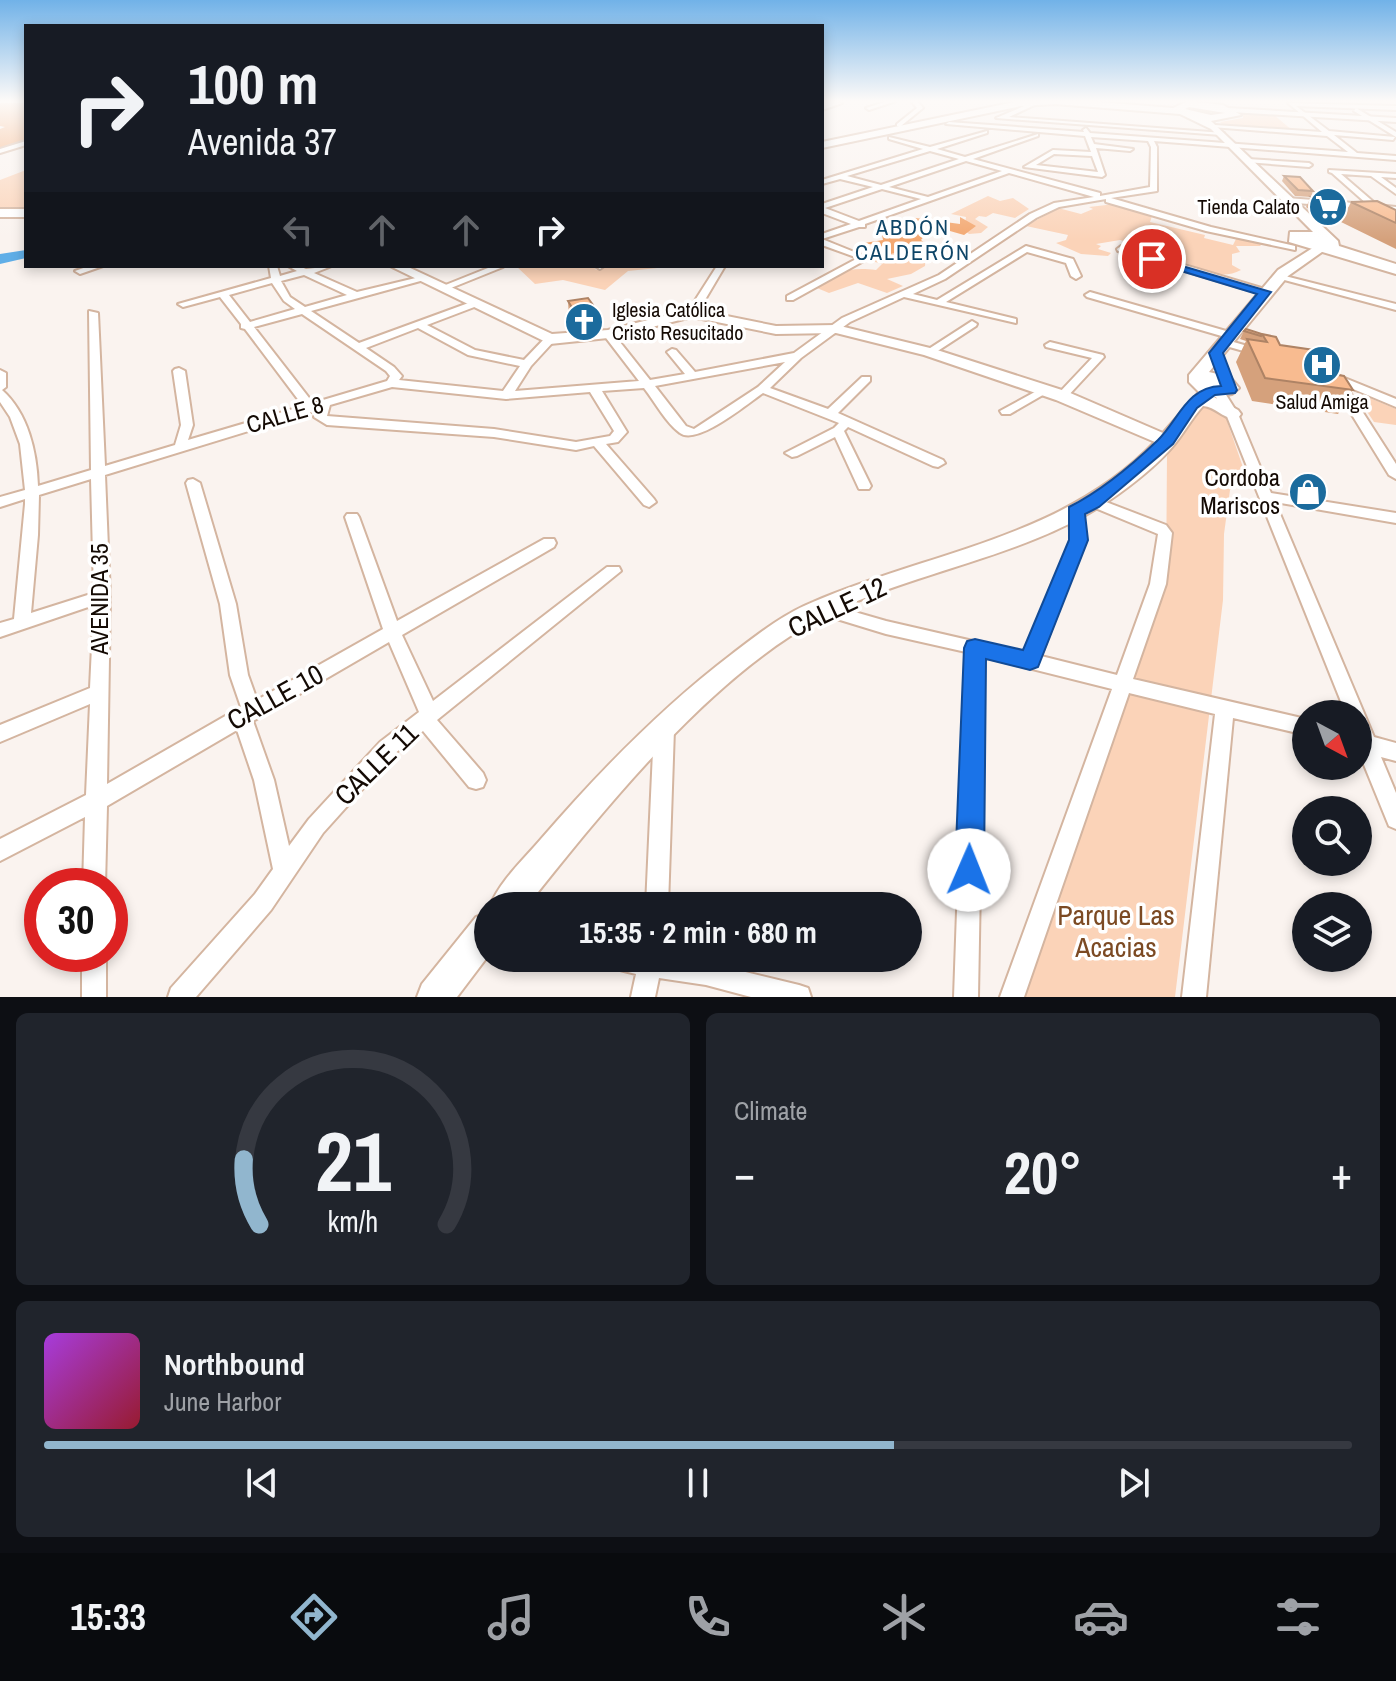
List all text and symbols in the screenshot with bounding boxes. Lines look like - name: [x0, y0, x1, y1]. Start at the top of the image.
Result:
- text: 100 m: [188, 46, 318, 121]
- icon: right: [56, 56, 160, 160]
- text: Avenida 37: [188, 118, 337, 166]
- supermarket icon: Tienda Calato: [1307, 186, 1349, 228]
- place label: Tienda Calato: [1197, 193, 1300, 220]
- icon: left: [276, 208, 320, 252]
- icon: ahead: [360, 208, 404, 252]
- icon: ahead: [444, 208, 488, 252]
- icon: right: [528, 208, 572, 252]
- district label: ABDÓN CALDERÓN: [855, 212, 971, 267]
- pin: [1118, 225, 1186, 293]
- icon: arrive: [1130, 237, 1174, 281]
- place label: Iglesia Católica Cristo Resucitado: [612, 296, 743, 346]
- church icon: Iglesia Católica Cristo Resucitado: [563, 301, 605, 343]
- hospital icon: Salud Amiga: [1301, 344, 1343, 386]
- street label: CALLE 8: [242, 388, 327, 440]
- place label: Salud Amiga: [1276, 388, 1369, 415]
- place label: Cordoba Mariscos: [1200, 461, 1280, 521]
- shop icon: Cordoba Mariscos: [1287, 471, 1329, 513]
- street label: AVENIDA 35: [83, 543, 115, 656]
- street label: CALLE 12: [782, 568, 892, 646]
- street label: CALLE 10: [220, 655, 330, 739]
- north arrow: [1292, 700, 1372, 780]
- map controls: [1292, 700, 1372, 972]
- street label: CALLE 11: [326, 714, 426, 813]
- button: search: [1292, 796, 1372, 876]
- position arrow: [927, 828, 1011, 912]
- speed limit sign: 30: [24, 868, 128, 972]
- button: layers: [1292, 892, 1372, 972]
- park label: Parque Las Acacias: [1057, 896, 1175, 966]
- text: 15:35 · 2 min · 680 m: [579, 912, 817, 952]
- text: Climate: [734, 1093, 807, 1128]
- text: 21: [315, 1105, 391, 1217]
- text: 20°: [1004, 1132, 1082, 1213]
- text: −: [734, 1143, 755, 1203]
- text: +: [1331, 1143, 1352, 1203]
- text: km/h: [328, 1202, 378, 1241]
- text: Northbound: [164, 1344, 305, 1384]
- text: June Harbor: [164, 1384, 281, 1419]
- icon: previous: [240, 1461, 284, 1505]
- icon: pause: [676, 1461, 720, 1505]
- icon: next: [1112, 1461, 1156, 1505]
- icon: directions: [286, 1589, 342, 1645]
- icon: music: [483, 1589, 539, 1645]
- icon: phone: [680, 1589, 736, 1645]
- icon: climate: [876, 1589, 932, 1645]
- icon: car: [1073, 1589, 1129, 1645]
- icon: filters: [1270, 1589, 1326, 1645]
- text: 15:33: [70, 1593, 146, 1641]

